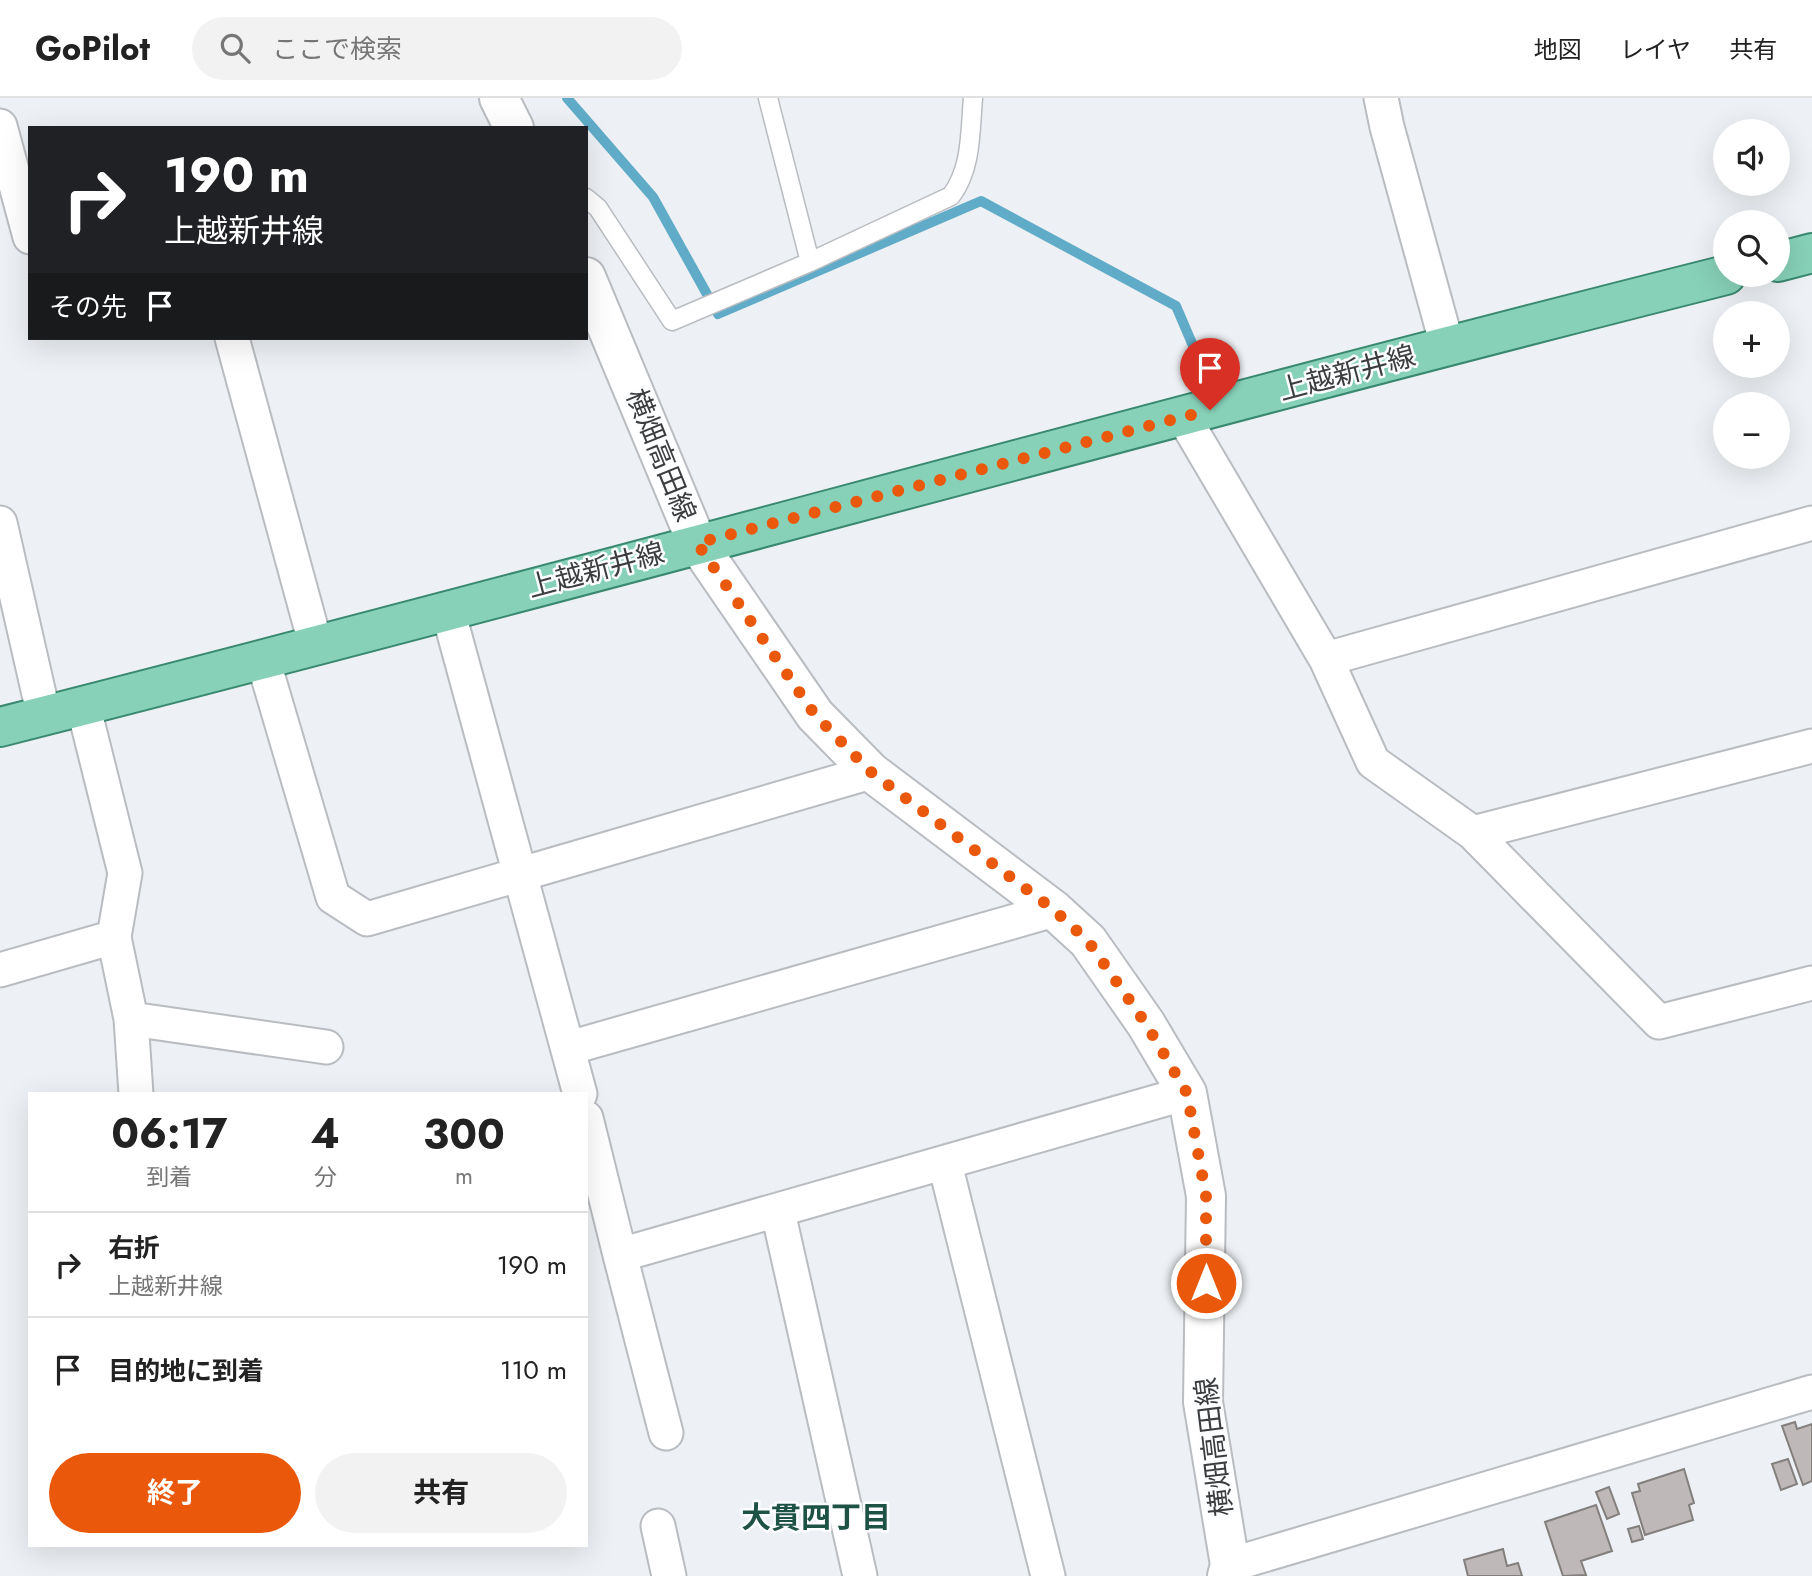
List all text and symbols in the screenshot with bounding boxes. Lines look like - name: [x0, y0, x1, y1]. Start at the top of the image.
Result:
- search box: [192, 17, 682, 80]
- text: GoPilot: [35, 25, 150, 72]
- icon: search: [216, 29, 254, 67]
- text: ここで検索: [272, 30, 402, 68]
- text: 地図: [1534, 32, 1582, 67]
- text: レイヤ: [1620, 32, 1691, 67]
- text: 共有: [1729, 32, 1777, 67]
- map controls: [1713, 119, 1790, 469]
- button: sound: [1713, 119, 1790, 196]
- text: 190 m: [164, 140, 309, 210]
- icon: right: [49, 154, 140, 245]
- text: 上越新井線: [164, 208, 324, 254]
- button: search: [1713, 210, 1790, 287]
- icon: arrive: [141, 287, 179, 325]
- text: その先: [49, 288, 127, 326]
- button: +: [1713, 301, 1790, 378]
- street label: 上越新井線: [1274, 335, 1420, 411]
- pin: [1180, 338, 1240, 410]
- icon: arrive: [1191, 349, 1229, 387]
- street label: 横畑高田線: [616, 382, 706, 528]
- button: −: [1713, 392, 1790, 469]
- street label: 上越新井線: [523, 532, 669, 608]
- text: 06:17: [111, 1103, 227, 1164]
- text: 4: [311, 1103, 340, 1164]
- text: 300: [423, 1104, 505, 1165]
- text: m: [455, 1159, 473, 1193]
- text: 到着: [146, 1160, 192, 1194]
- text: 分: [314, 1160, 337, 1194]
- text: 右折: [108, 1229, 160, 1267]
- icon: right: [49, 1246, 87, 1284]
- text: 190 m: [497, 1246, 567, 1284]
- position arrow: [1169, 1246, 1243, 1320]
- text: 上越新井線: [108, 1269, 223, 1303]
- icon: arrive: [49, 1351, 87, 1389]
- text: 110 m: [500, 1351, 567, 1389]
- text: 目的地に到着: [108, 1352, 264, 1390]
- street label: 横畑高田線: [1185, 1375, 1243, 1519]
- button: 終了: [49, 1453, 301, 1533]
- button: 共有: [315, 1453, 567, 1533]
- district label: 大貫四丁目: [741, 1496, 891, 1539]

